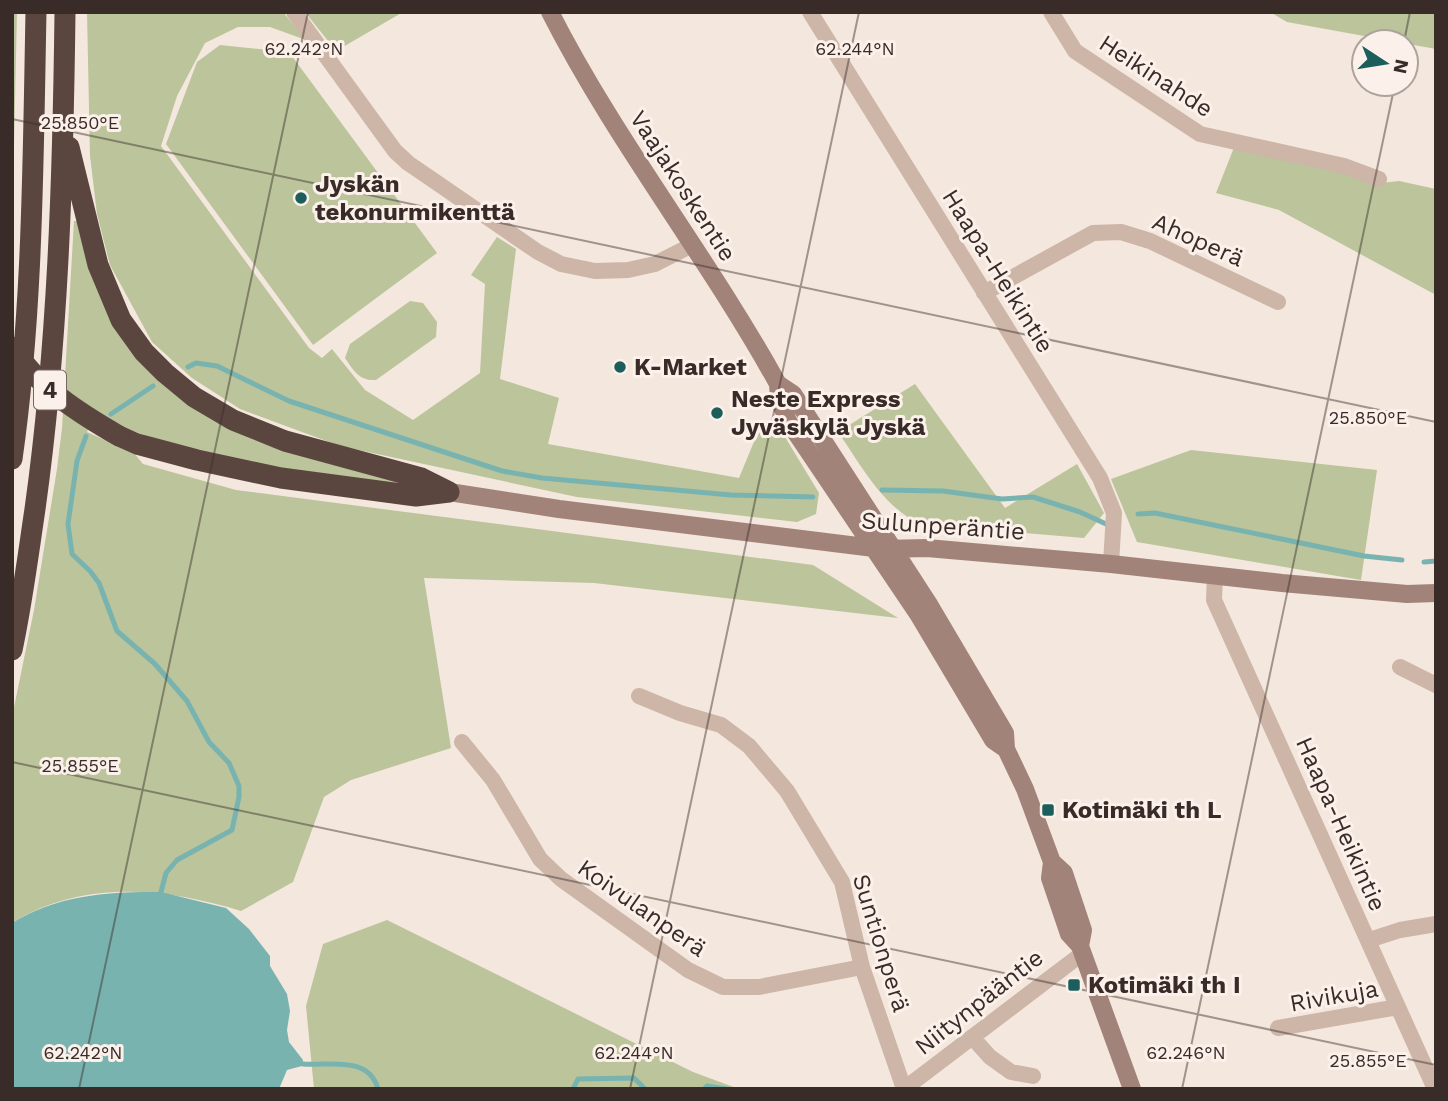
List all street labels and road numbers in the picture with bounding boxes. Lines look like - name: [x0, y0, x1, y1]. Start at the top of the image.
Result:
- street label: Heikinahde: [1094, 29, 1218, 123]
- street label: Vaajakoskentie: [624, 106, 742, 266]
- street label: Haapa-Heikintie: [936, 184, 1060, 358]
- street label: Ahoperä: [1148, 207, 1248, 273]
- road number: 4: [34, 370, 66, 410]
- street label: Sulunperäntie: [860, 506, 1026, 546]
- street label: Haapa-Heikintie: [1290, 733, 1392, 915]
- street label: Koivulanperä: [572, 853, 712, 963]
- street label: Suntionperä: [847, 871, 915, 1015]
- street label: Niitynpääntie: [909, 943, 1049, 1061]
- street label: Rivikuja: [1288, 974, 1380, 1018]

